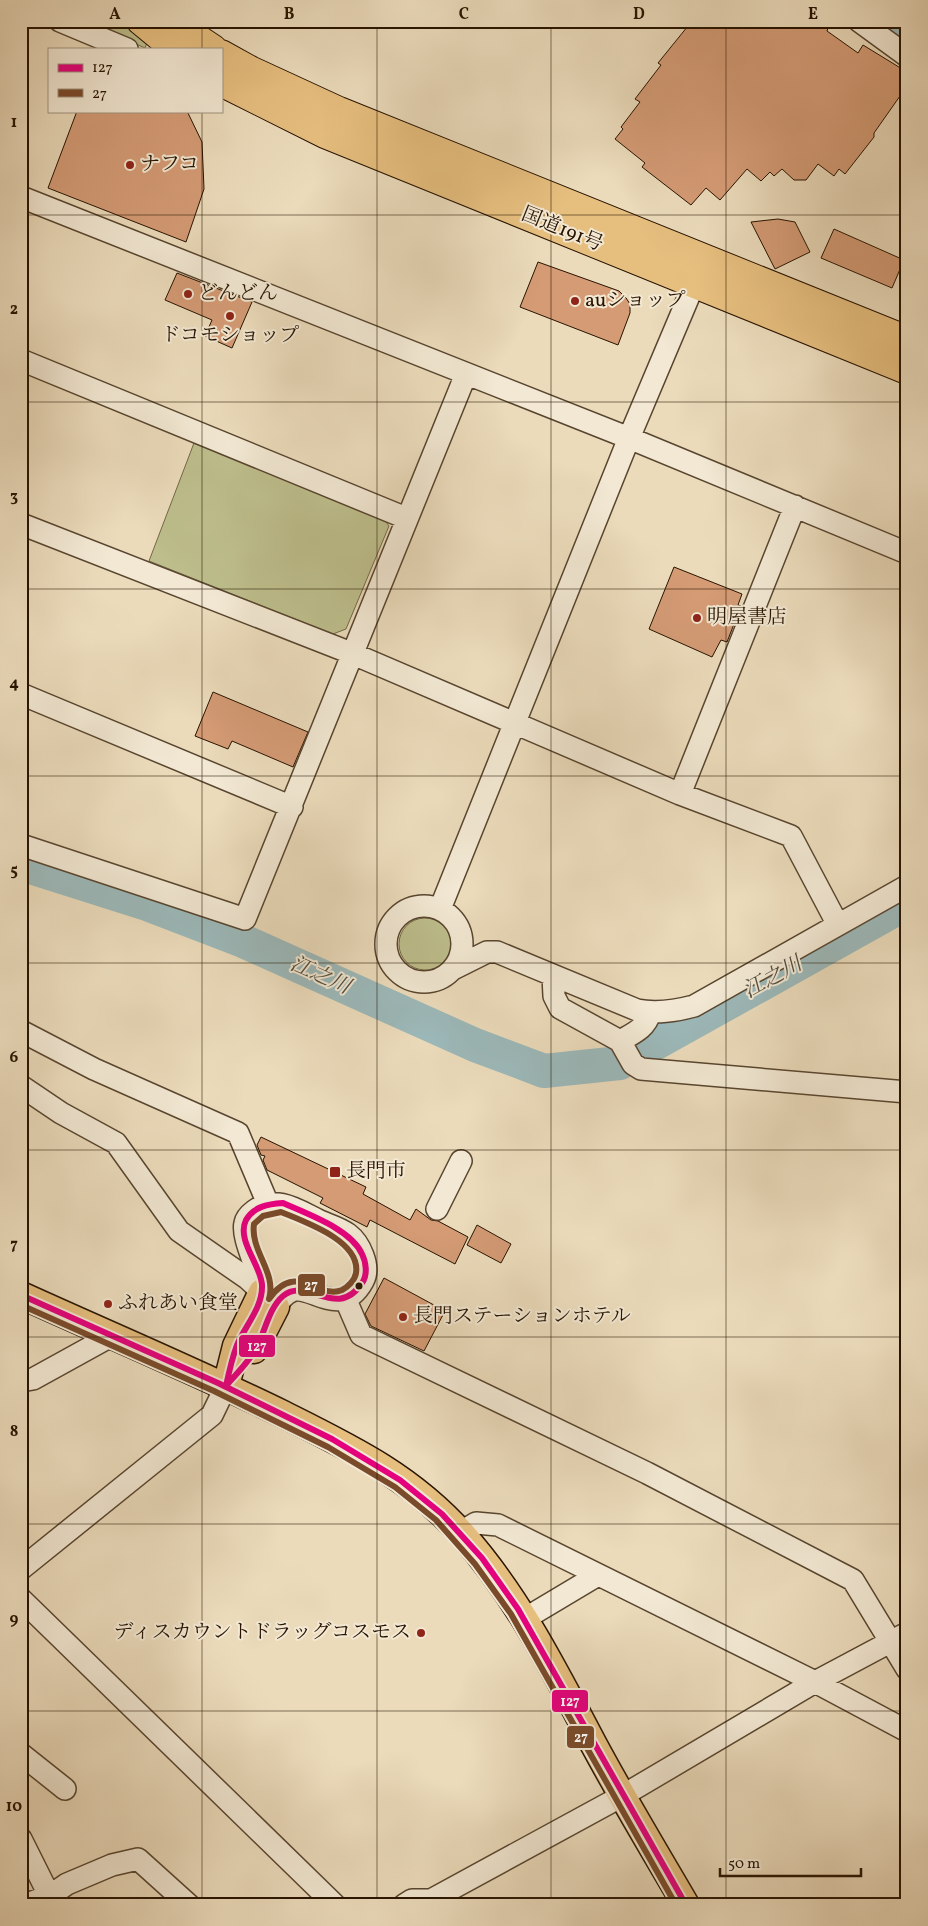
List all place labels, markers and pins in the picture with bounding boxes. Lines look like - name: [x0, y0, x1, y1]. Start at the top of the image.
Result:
- place label: ナフコ: [140, 151, 199, 179]
- marker: ナフコ: [124, 159, 136, 171]
- place label: どんどん: [198, 280, 278, 308]
- place label: auショップ: [585, 287, 686, 315]
- marker: どんどん: [182, 288, 194, 300]
- marker: auショップ: [569, 295, 581, 307]
- marker: ドコモショップ: [224, 310, 236, 322]
- place label: ドコモショップ: [161, 322, 299, 350]
- place label: 明屋書店: [707, 604, 787, 632]
- marker: 明屋書店: [691, 612, 703, 624]
- place label: 長門市: [346, 1158, 406, 1186]
- marker: 長門市: [328, 1165, 342, 1179]
- unlabelled marker: [354, 1281, 364, 1291]
- place label: ふれあい食堂: [118, 1290, 238, 1318]
- marker: ふれあい食堂: [102, 1298, 114, 1310]
- place label: 長門ステーションホテル: [413, 1303, 631, 1331]
- marker: 長門ステーションホテル: [397, 1311, 409, 1323]
- place label: ディスカウントドラッグコスモス: [113, 1619, 411, 1647]
- marker: ディスカウントドラッグコスモス: [415, 1627, 427, 1639]

